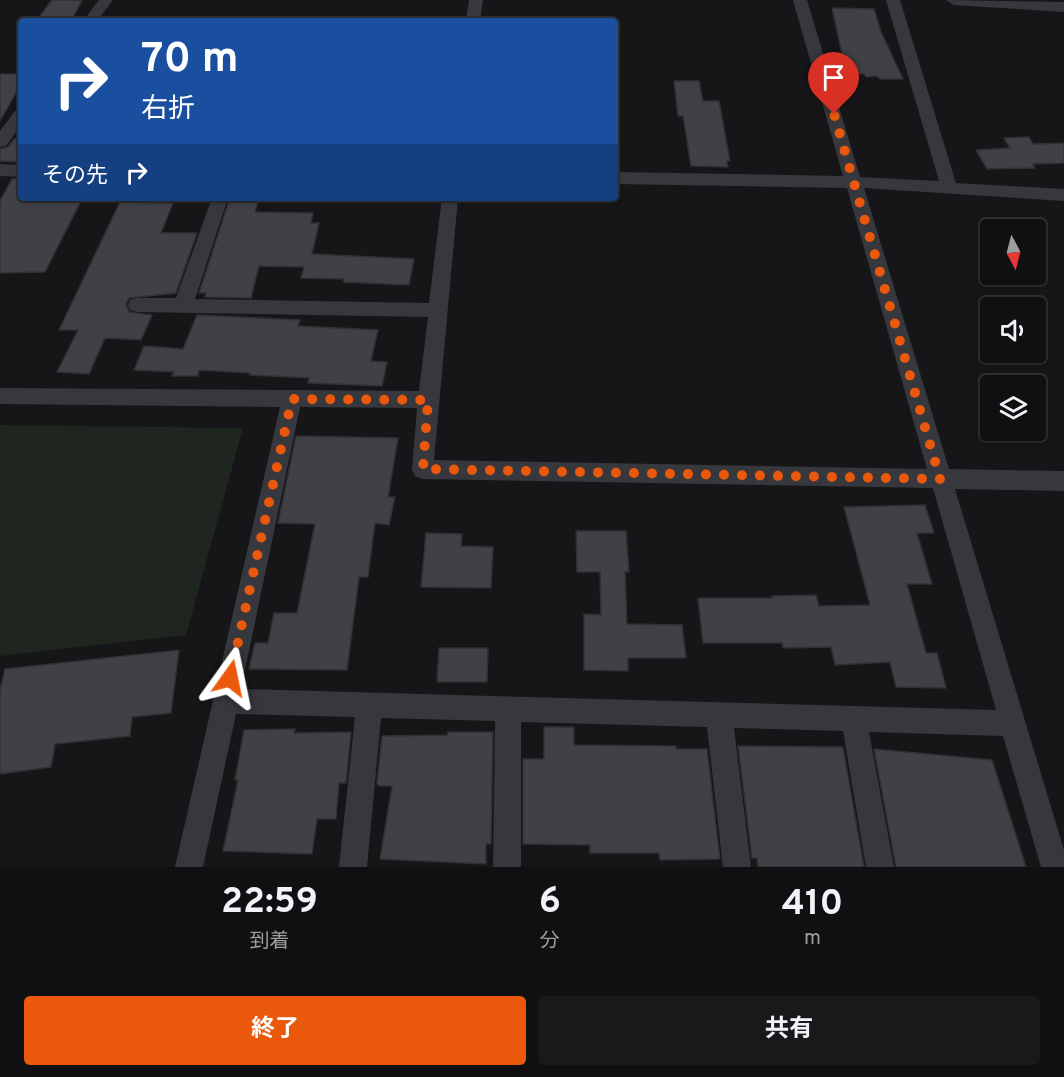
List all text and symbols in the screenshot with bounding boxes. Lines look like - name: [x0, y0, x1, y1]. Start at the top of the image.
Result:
- text: 70 m: [141, 34, 239, 87]
- icon: right: [42, 42, 120, 120]
- pin: [808, 52, 859, 114]
- icon: arrive: [817, 61, 850, 94]
- text: 右折: [141, 93, 195, 127]
- icon: right: [120, 156, 153, 189]
- text: その先: [42, 163, 108, 190]
- north arrow: [980, 219, 1046, 285]
- map controls: [980, 219, 1046, 441]
- button: sound: [980, 297, 1046, 363]
- button: layers: [980, 375, 1046, 441]
- position arrow: [198, 646, 262, 710]
- text: 22:59: [221, 880, 318, 926]
- text: 6: [539, 880, 561, 926]
- text: 410: [782, 882, 843, 928]
- text: m: [804, 926, 821, 952]
- text: 到着: [249, 929, 289, 955]
- text: 分: [540, 929, 560, 955]
- button: 終了: [24, 996, 526, 1065]
- button: 共有: [538, 996, 1040, 1065]

